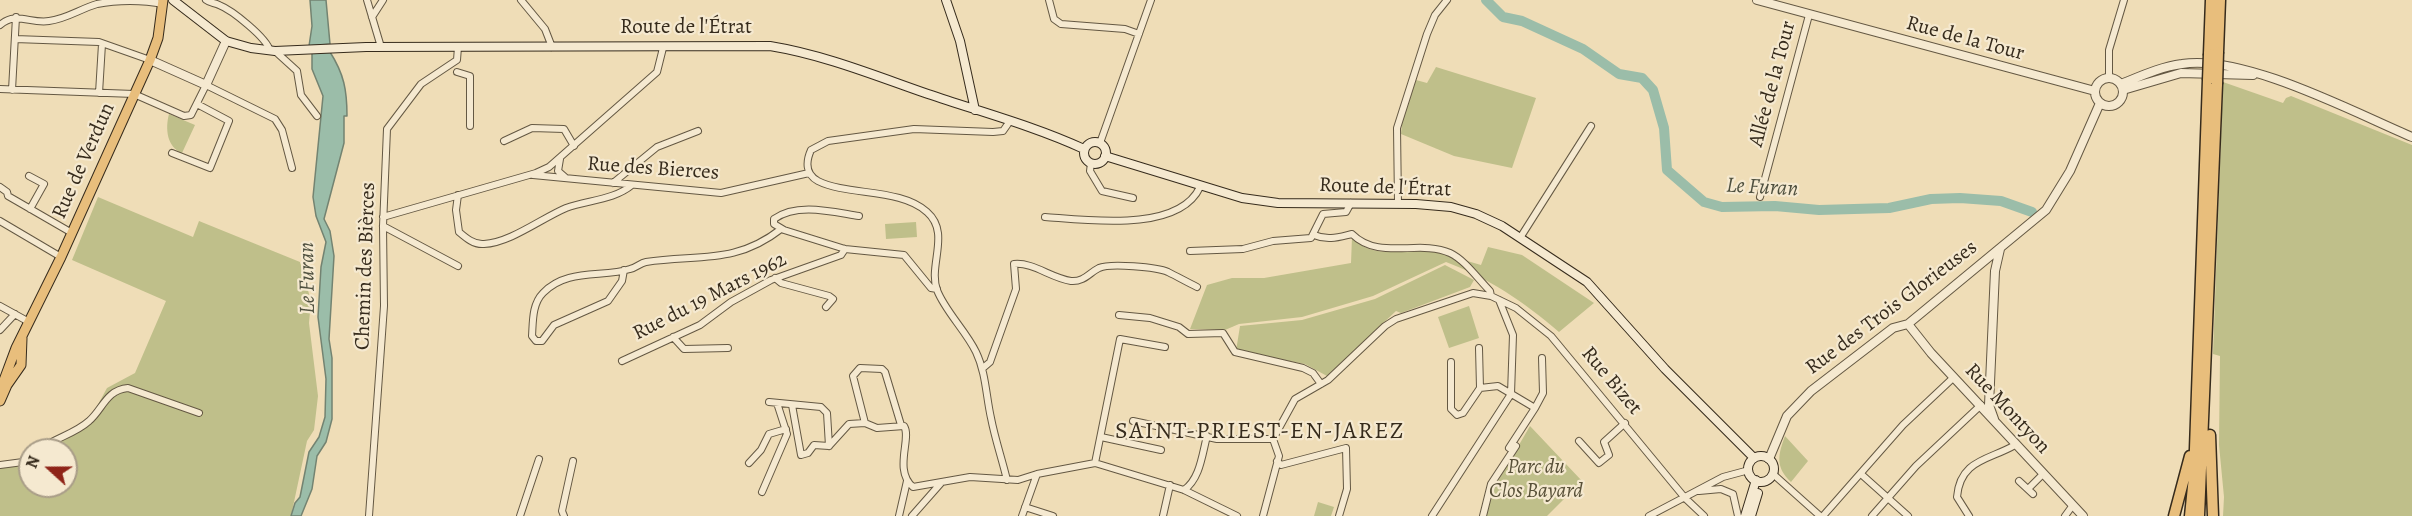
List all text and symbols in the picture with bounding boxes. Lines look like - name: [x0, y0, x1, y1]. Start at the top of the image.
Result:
- street label: Rue de la Tour: [1903, 11, 2027, 67]
- street label: Route de l'Étrat: [620, 15, 752, 41]
- street label: Allée de la Tour: [1744, 18, 1802, 150]
- street label: Rue de Verdun: [47, 99, 121, 223]
- street label: Rue des Bierces: [586, 152, 720, 186]
- street label: Route de l'Étrat: [1319, 173, 1451, 203]
- water label: Le Furan: [1725, 173, 1799, 203]
- street label: Chemin des Bièrces: [350, 182, 382, 350]
- street label: Rue des Trois Glorieuses: [1801, 235, 1983, 381]
- water label: Le Furan: [294, 242, 322, 314]
- street label: Rue du 19 Mars 1962: [629, 247, 791, 347]
- street label: Rue Bizet: [1575, 342, 1647, 420]
- street label: Rue Montyon: [1959, 359, 2055, 459]
- district label: SAINT-PRIEST-EN-JAREZ: [1115, 418, 1405, 446]
- north arrow: [18, 438, 78, 498]
- text: N: [21, 453, 45, 472]
- park label: Parc du Clos Bayard: [1489, 455, 1583, 505]

